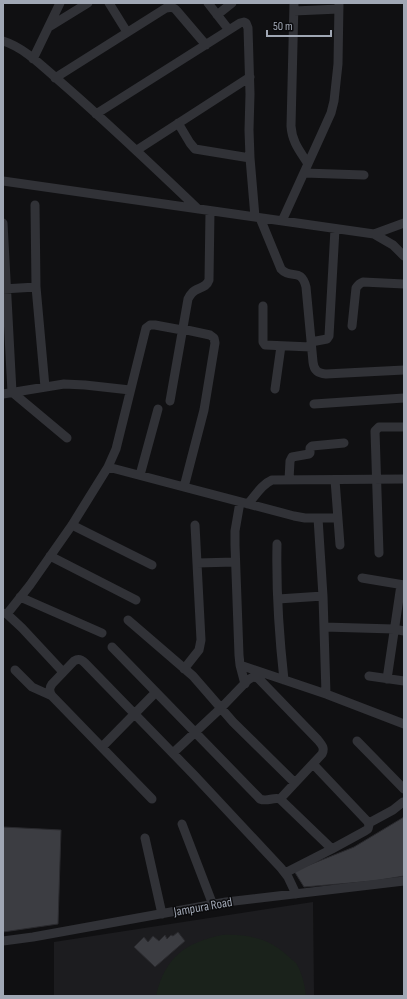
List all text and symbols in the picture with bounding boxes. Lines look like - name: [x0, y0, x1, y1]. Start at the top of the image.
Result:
- scale bar: [267, 12, 331, 38]
- text: 50 m: [273, 19, 293, 34]
- street label: Jampura Road: [172, 894, 233, 920]

